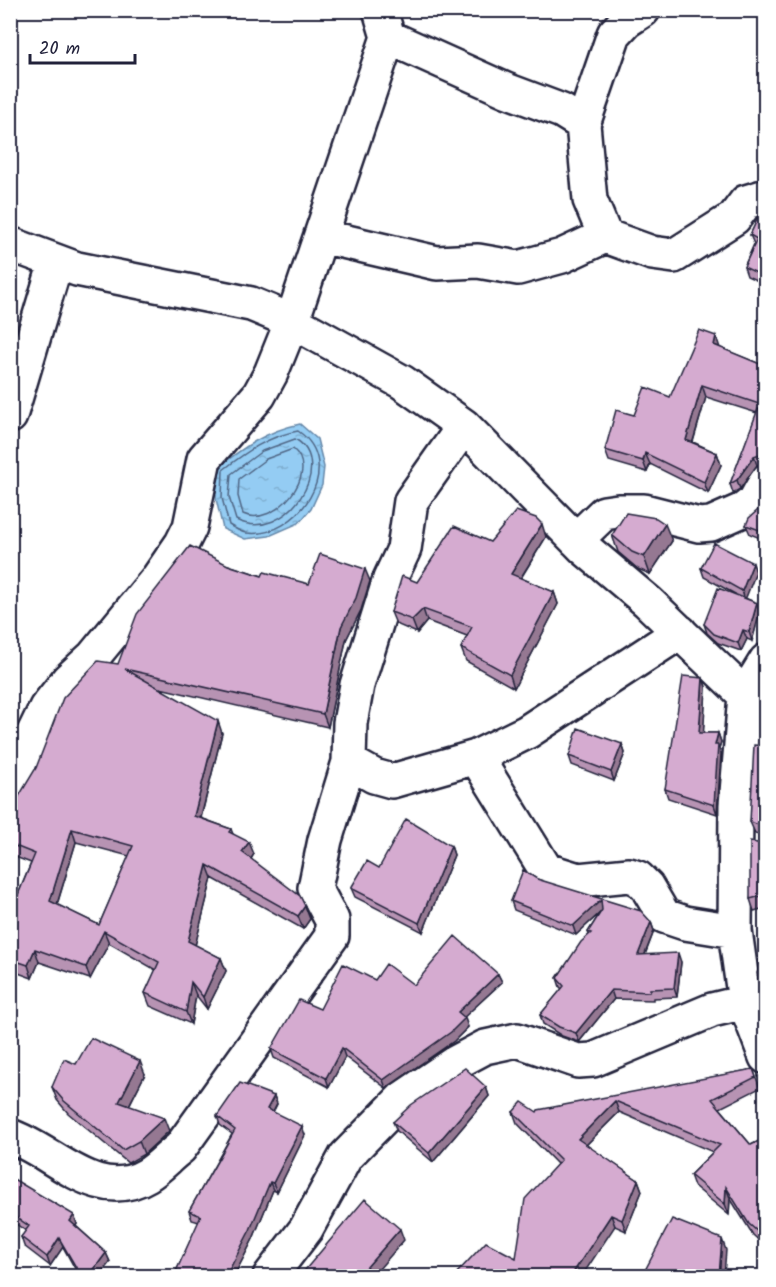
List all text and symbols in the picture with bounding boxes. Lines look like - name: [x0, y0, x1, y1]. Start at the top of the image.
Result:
- scale bar: [30, 27, 135, 65]
- text: 20 m: [39, 35, 80, 64]

